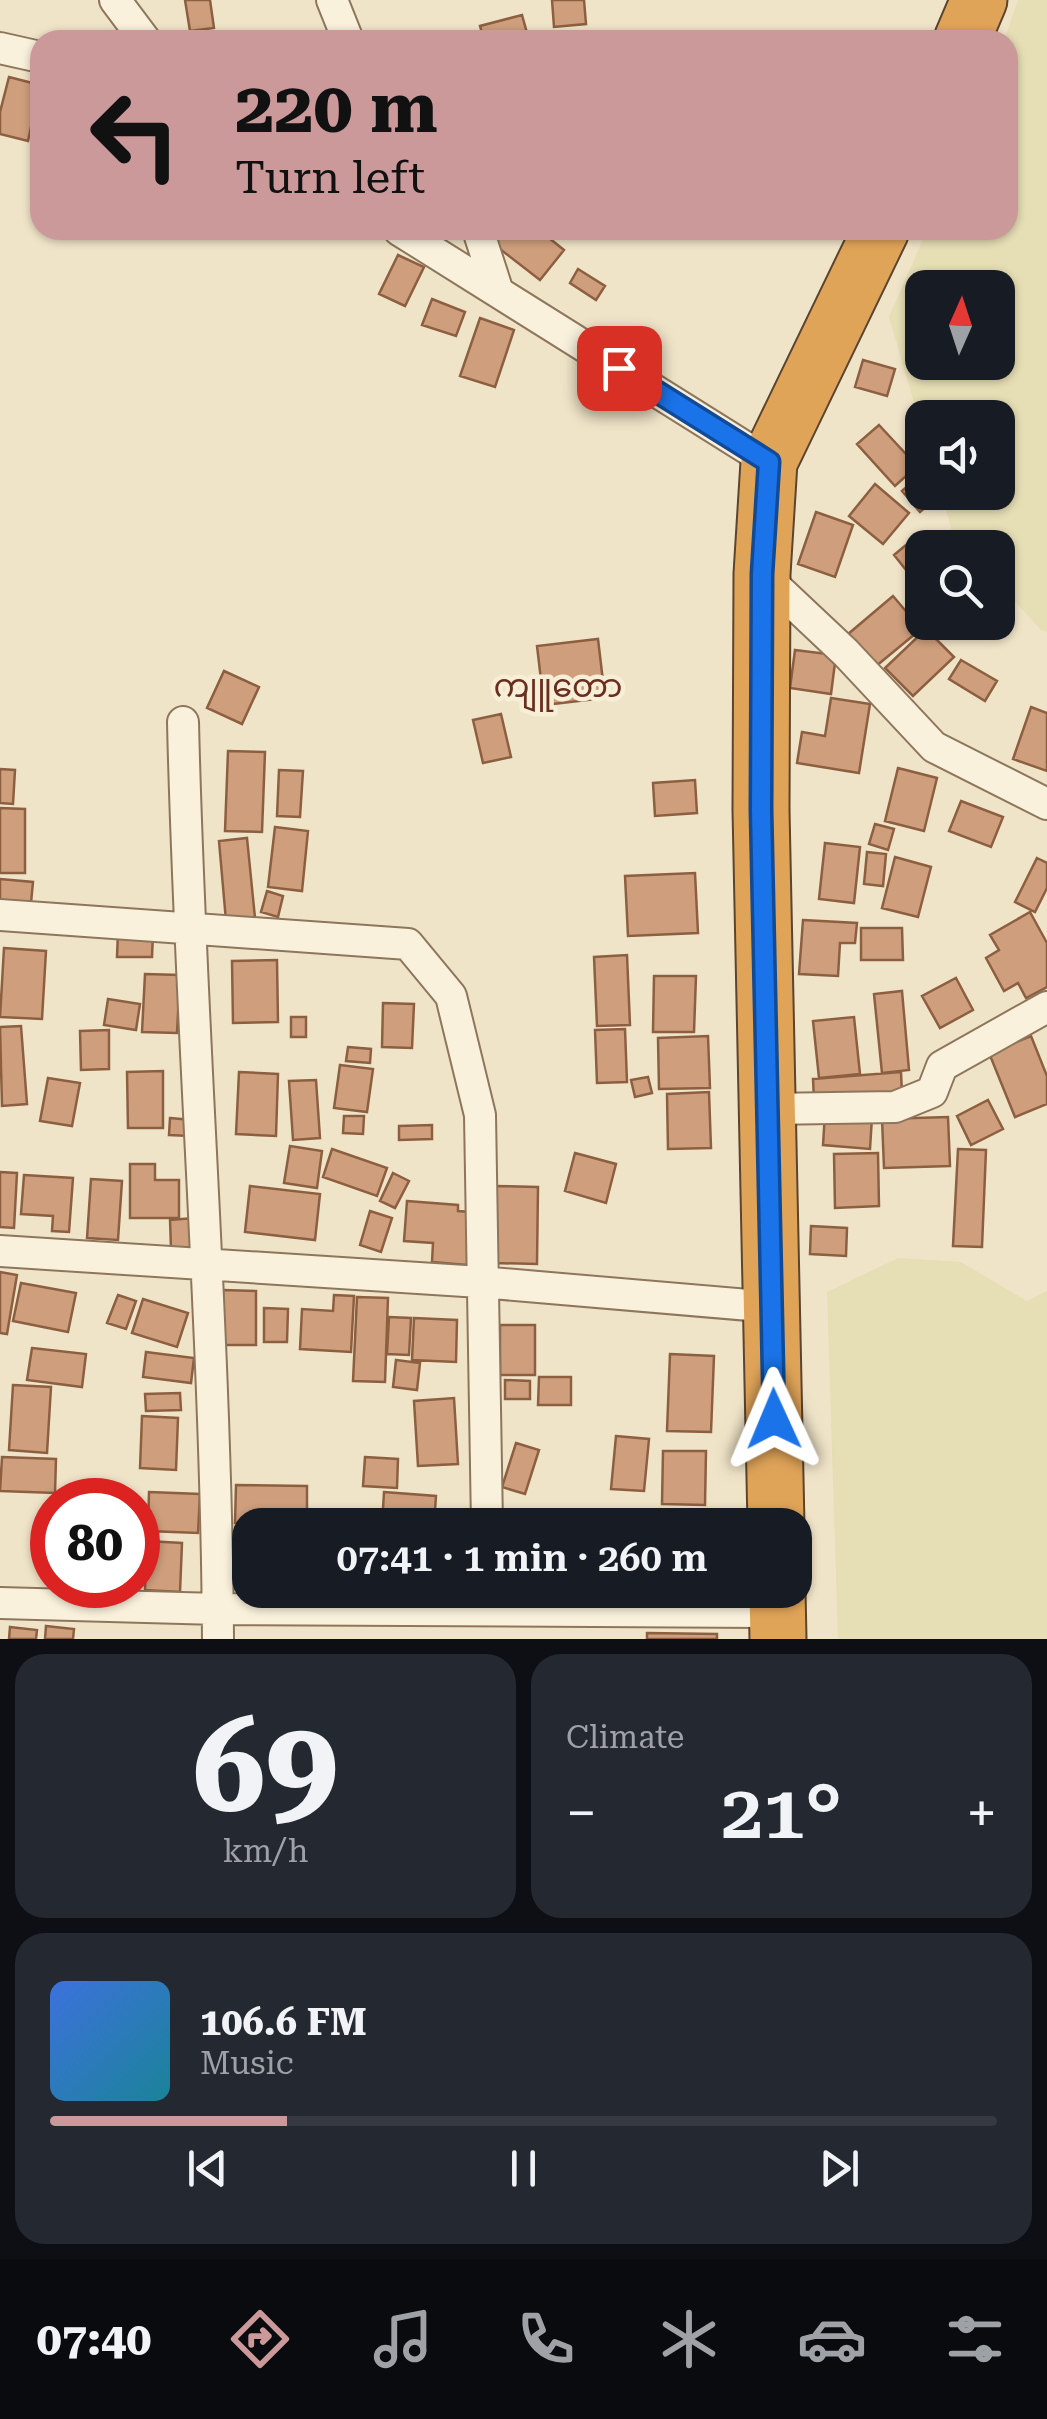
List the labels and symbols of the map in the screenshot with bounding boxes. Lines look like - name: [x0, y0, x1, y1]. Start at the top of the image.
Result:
- north arrow: [905, 270, 1015, 380]
- pin: [577, 326, 662, 411]
- district label: ကျူတော: [493, 667, 623, 712]
- position arrow: [722, 1367, 826, 1471]
- speed limit sign: 80: [30, 1478, 160, 1608]

